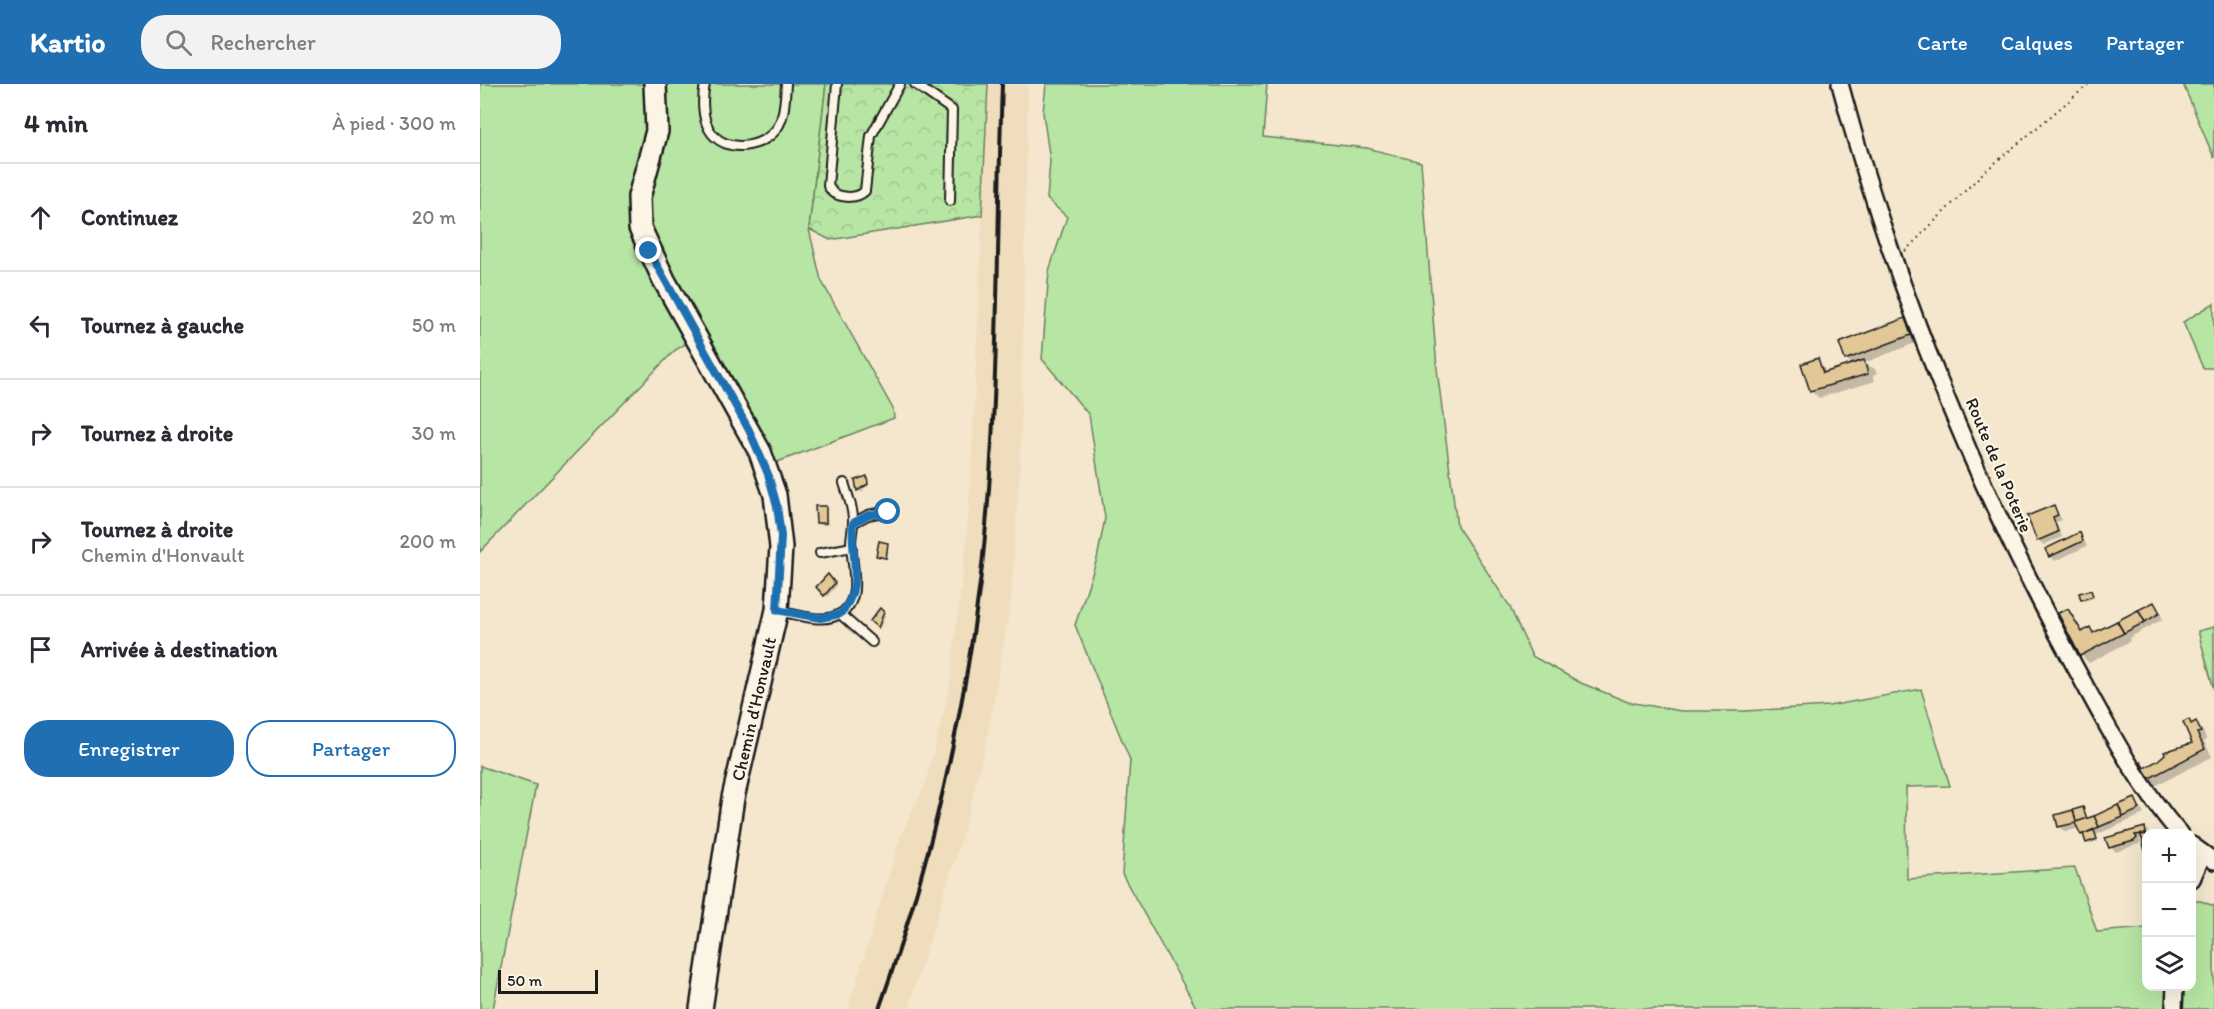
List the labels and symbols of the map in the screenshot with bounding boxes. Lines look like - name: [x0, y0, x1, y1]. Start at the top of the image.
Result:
- route end: [635, 237, 661, 263]
- street label: Route de la Poterie: [1961, 394, 2037, 536]
- route start: [874, 498, 900, 524]
- street label: Chemin d'Honvault: [727, 635, 781, 783]
- scale bar: [498, 967, 598, 994]

